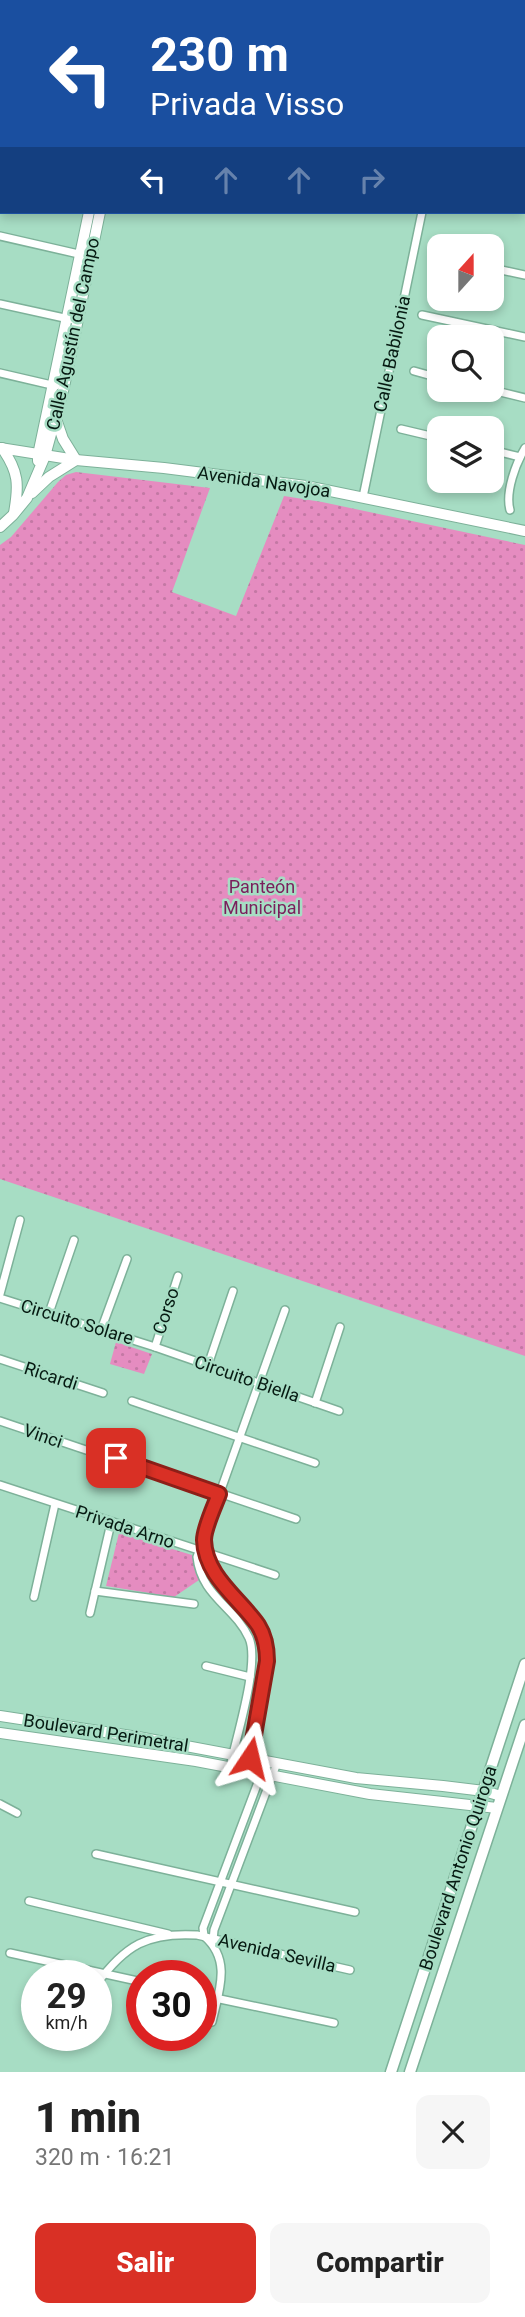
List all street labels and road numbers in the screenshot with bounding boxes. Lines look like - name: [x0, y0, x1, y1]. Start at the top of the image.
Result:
- street label: Calle Agustín del Campo: [42, 236, 103, 432]
- street label: Calle Babilonia: [369, 294, 414, 414]
- street label: Avenida Navojoa: [196, 462, 332, 501]
- street label: Corso: [148, 1285, 183, 1337]
- street label: Circuito Solare: [18, 1294, 136, 1349]
- street label: Circuito Biella: [192, 1351, 303, 1406]
- street label: Ricardi: [22, 1357, 81, 1394]
- street label: Vinci: [21, 1419, 65, 1452]
- street label: Privada Arno: [73, 1501, 177, 1552]
- street label: Boulevard Perimetral: [22, 1709, 190, 1756]
- street label: Boulevard Antonio Quiroga: [415, 1763, 501, 1973]
- street label: Avenida Sevilla: [216, 1929, 338, 1976]

